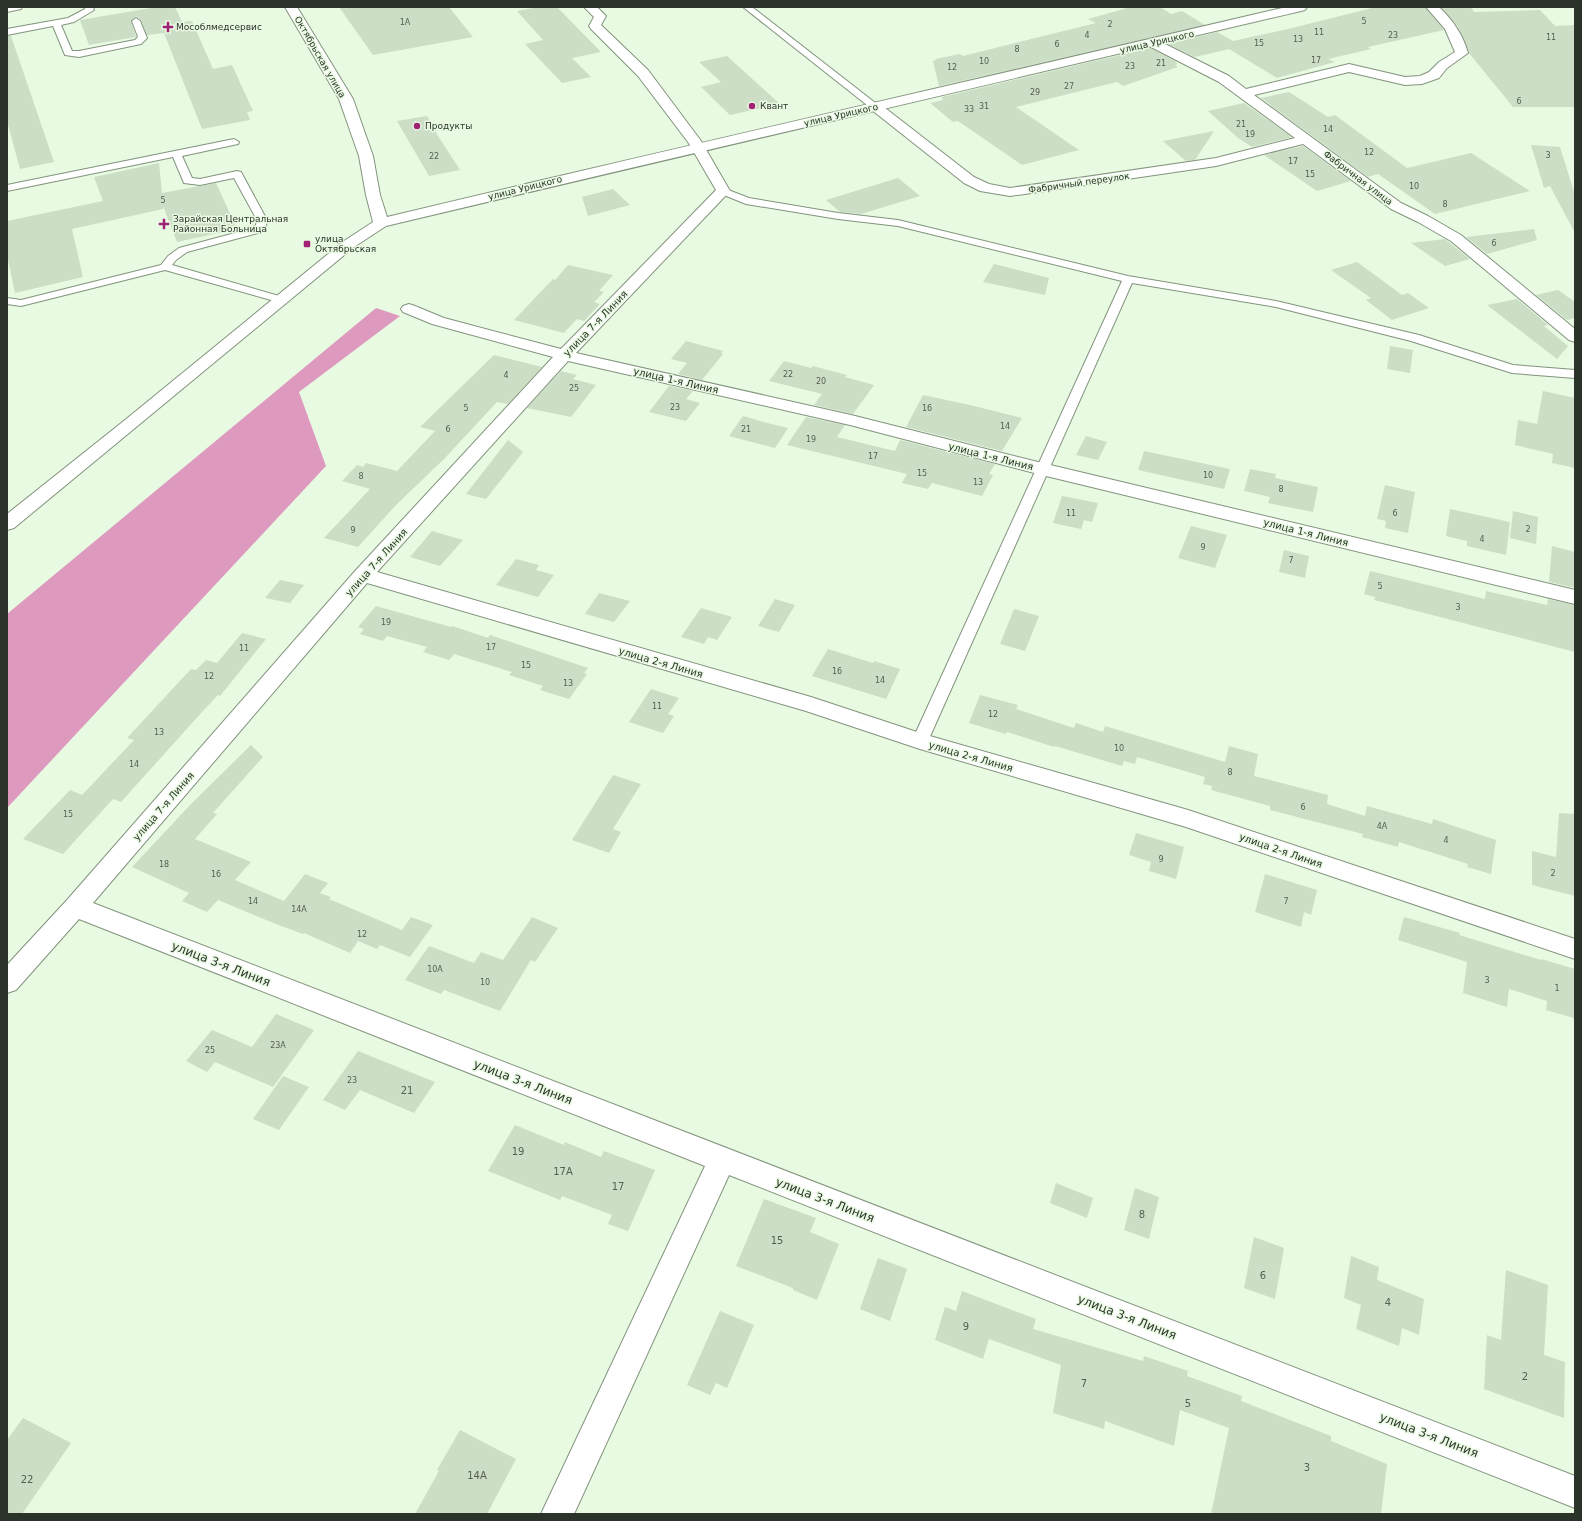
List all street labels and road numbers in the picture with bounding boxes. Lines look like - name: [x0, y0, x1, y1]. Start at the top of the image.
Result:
- street label: Октябрьская улица: [293, 14, 347, 100]
- street label: улица Урицкого: [1119, 28, 1196, 55]
- street label: улица Урицкого: [803, 101, 880, 128]
- street label: Фабричная улица: [1321, 149, 1395, 207]
- street label: Фабричный переулок: [1028, 171, 1131, 195]
- street label: улица Урицкого: [487, 174, 563, 202]
- street label: улица 7-я Линия: [561, 288, 630, 359]
- street label: улица 1-я Линия: [632, 365, 720, 396]
- street label: улица 1-я Линия: [947, 441, 1035, 472]
- street label: улица 1-я Линия: [1262, 517, 1350, 548]
- street label: улица 7-я Линия: [343, 526, 410, 598]
- street label: улица 2-я Линия: [617, 645, 704, 680]
- street label: улица 2-я Линия: [927, 739, 1014, 774]
- street label: улица 7-я Линия: [131, 770, 196, 843]
- street label: улица 2-я Линия: [1238, 831, 1324, 870]
- street label: улица 3-я Линия: [170, 939, 272, 989]
- street label: улица 3-я Линия: [472, 1057, 574, 1107]
- street label: улица 3-я Линия: [774, 1175, 876, 1225]
- street label: улица 3-я Линия: [1076, 1292, 1178, 1342]
- street label: улица 3-я Линия: [1378, 1410, 1480, 1460]

